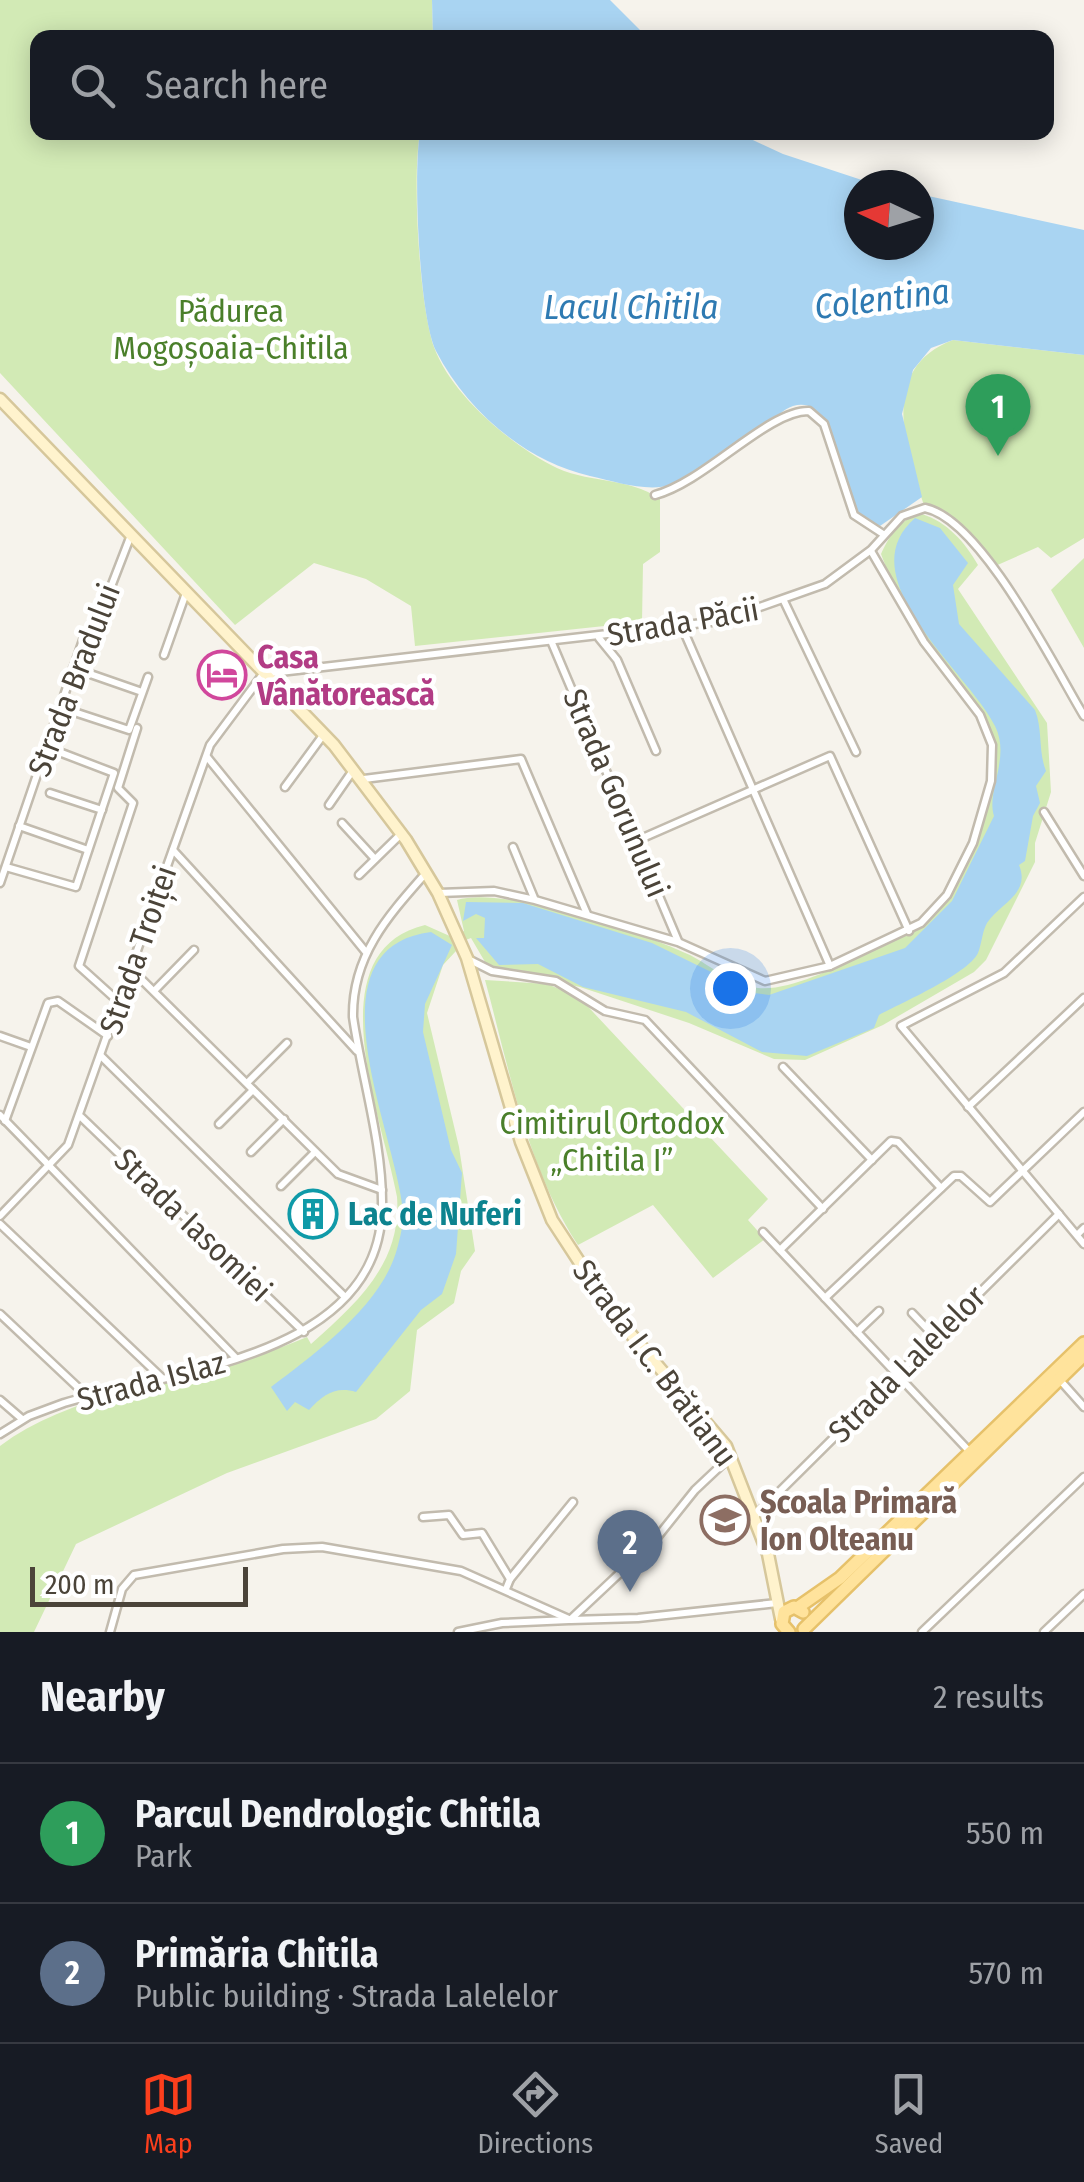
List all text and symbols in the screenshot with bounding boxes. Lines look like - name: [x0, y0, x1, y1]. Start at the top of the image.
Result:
- search box: [30, 30, 1054, 140]
- icon: search: [65, 58, 120, 113]
- text: Search here: [145, 62, 328, 108]
- north arrow: [844, 170, 934, 260]
- water label: Colentina: [812, 270, 952, 328]
- water label: Lacul Chitila: [544, 286, 718, 328]
- park label: Pădurea Mogoșoaia-Chitila: [113, 292, 349, 368]
- pin: 1: [966, 374, 1030, 456]
- street label: Strada Bradului: [20, 578, 128, 782]
- street label: Strada Păcii: [604, 590, 762, 654]
- place label: Casa Vânătorească: [256, 638, 435, 713]
- hotel icon: Casa Vânătorească: [196, 649, 248, 701]
- street label: Strada Gorunului: [555, 683, 677, 903]
- street label: Strada Troiței: [91, 861, 185, 1039]
- your location: [705, 963, 756, 1014]
- park label: Cimitirul Ortodox „Chitila I”: [499, 1104, 725, 1179]
- street label: Strada Iasomiei: [107, 1141, 279, 1309]
- building icon: Lac de Nuferi: [287, 1188, 339, 1240]
- place label: Lac de Nuferi: [348, 1195, 522, 1233]
- street label: Strada I.C. Brătianu: [565, 1252, 745, 1474]
- street label: Strada Lalelelor: [821, 1278, 993, 1450]
- street label: Strada Islaz: [73, 1343, 229, 1419]
- place label: Școala Primară Ion Olteanu: [760, 1483, 957, 1558]
- school or university icon: Școala Primară Ion Olteanu: [699, 1494, 751, 1546]
- pin: 2: [598, 1510, 662, 1592]
- scale bar: [30, 1562, 248, 1606]
- text: 200 m: [45, 1568, 115, 1601]
- text: Nearby: [40, 1672, 165, 1722]
- text: 2 results: [933, 1678, 1044, 1716]
- text: Parcul Dendrologic Chitila: [135, 1791, 541, 1837]
- text: 1: [66, 1814, 79, 1852]
- text: 550 m: [966, 1814, 1044, 1852]
- text: Park: [135, 1837, 192, 1875]
- text: Primăria Chitila: [135, 1931, 379, 1977]
- text: 2: [65, 1954, 80, 1992]
- text: 570 m: [969, 1954, 1044, 1992]
- text: Public building · Strada Lalelelor: [135, 1977, 558, 2015]
- tab: Map: [141, 2067, 196, 2160]
- tab: Directions: [477, 2067, 593, 2160]
- tab: Saved: [875, 2067, 943, 2160]

